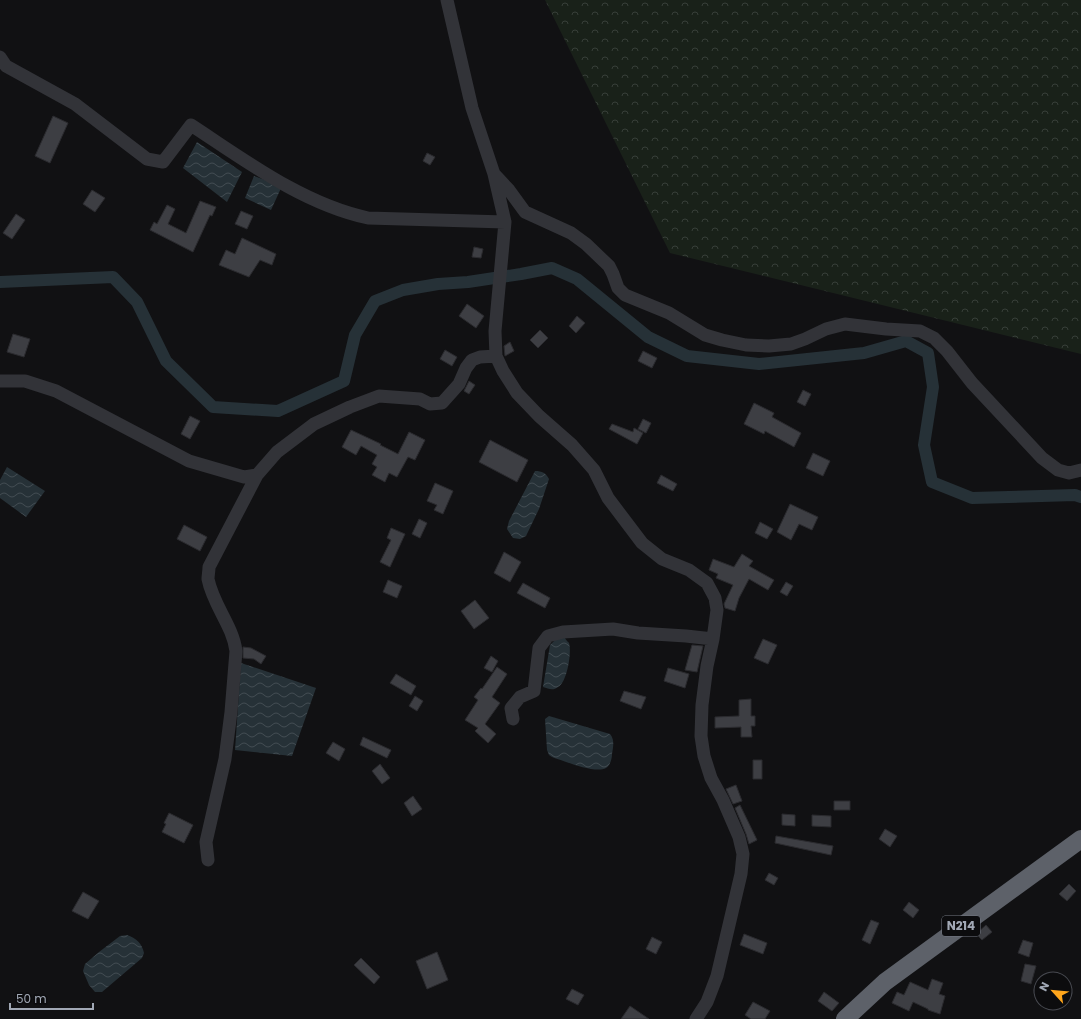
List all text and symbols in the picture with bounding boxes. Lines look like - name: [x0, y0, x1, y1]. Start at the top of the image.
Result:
- road number: N214: [942, 916, 980, 936]
- north arrow: [1033, 971, 1073, 1011]
- text: N: [1035, 979, 1053, 994]
- scale bar: [10, 985, 93, 1011]
- text: 50 m: [16, 990, 47, 1007]

